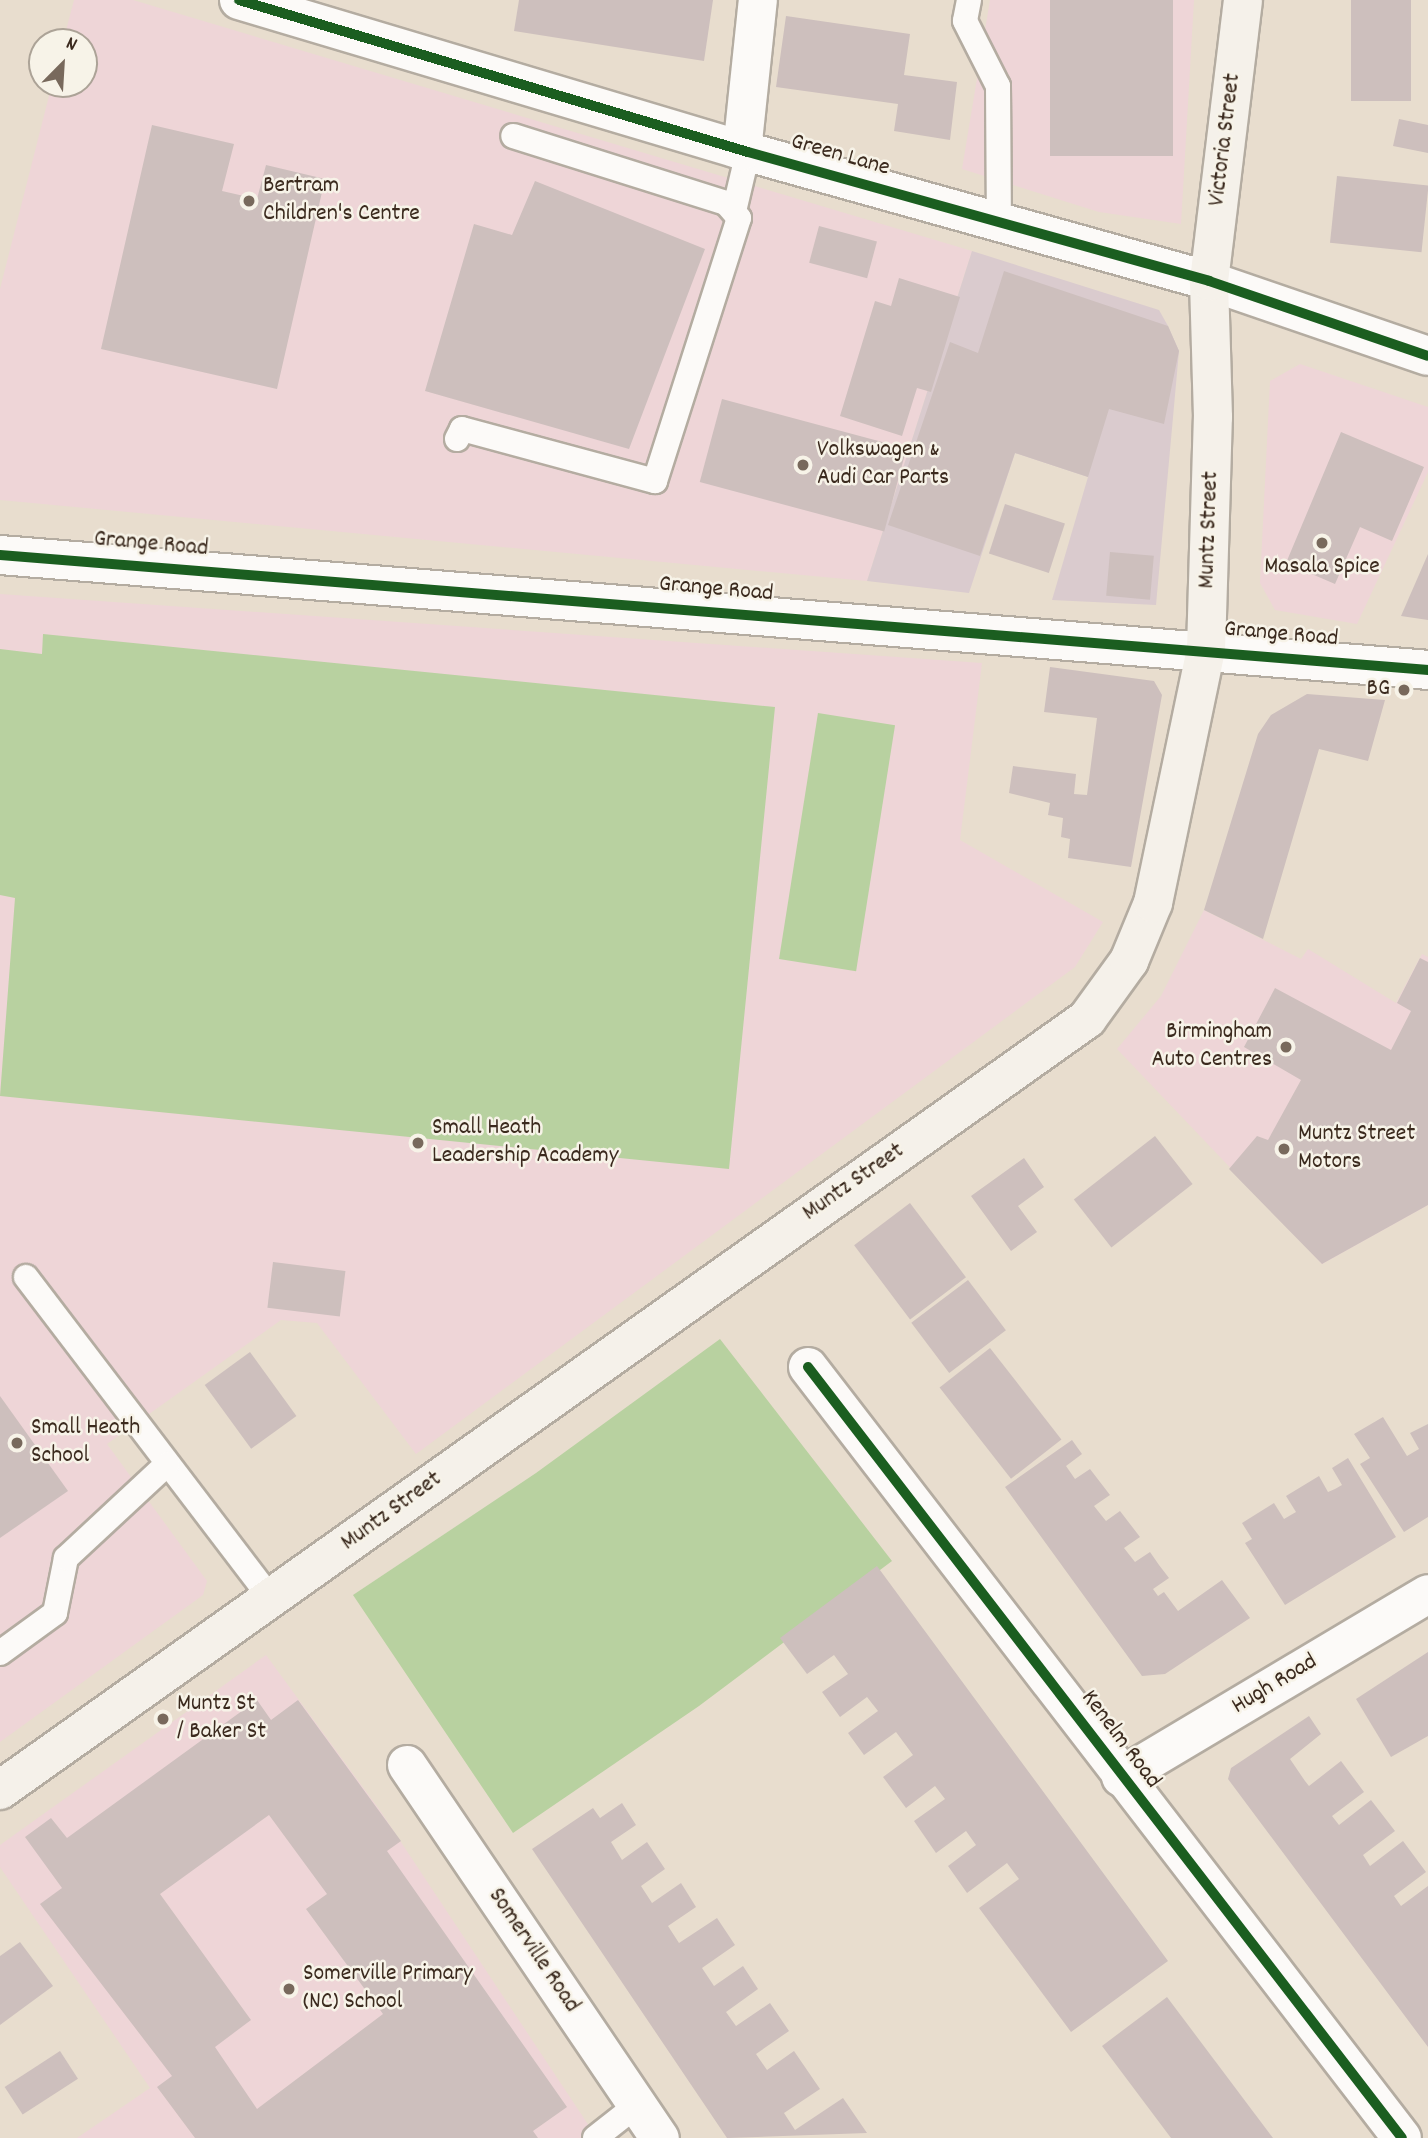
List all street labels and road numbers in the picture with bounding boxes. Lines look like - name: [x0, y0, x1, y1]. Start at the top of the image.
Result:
- street label: Victoria Street: [1204, 72, 1248, 208]
- street label: Green Lane: [787, 128, 893, 184]
- street label: Muntz Street: [1194, 471, 1226, 589]
- street label: Grange Road: [93, 526, 209, 564]
- street label: Grange Road: [658, 571, 774, 609]
- street label: Grange Road: [1223, 616, 1339, 654]
- street label: Muntz Street: [798, 1138, 910, 1228]
- street label: Muntz Street: [336, 1466, 448, 1558]
- street label: Hugh Road: [1227, 1648, 1323, 1722]
- street label: Kenelm Road: [1074, 1685, 1166, 1795]
- street label: Somerville Road: [481, 1883, 585, 2019]

